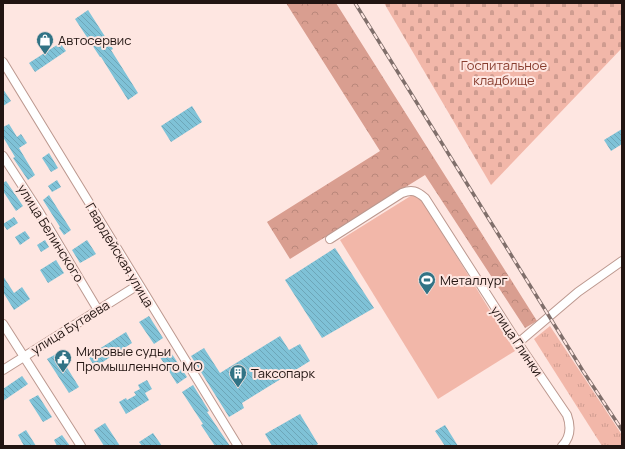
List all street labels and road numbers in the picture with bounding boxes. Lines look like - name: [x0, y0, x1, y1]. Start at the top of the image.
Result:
- street label: улица Белинского: [14, 181, 89, 286]
- street label: Гвардейская улица: [82, 199, 158, 311]
- street label: улица Бутаева: [27, 296, 113, 358]
- street label: улица Глинки: [487, 302, 547, 380]

